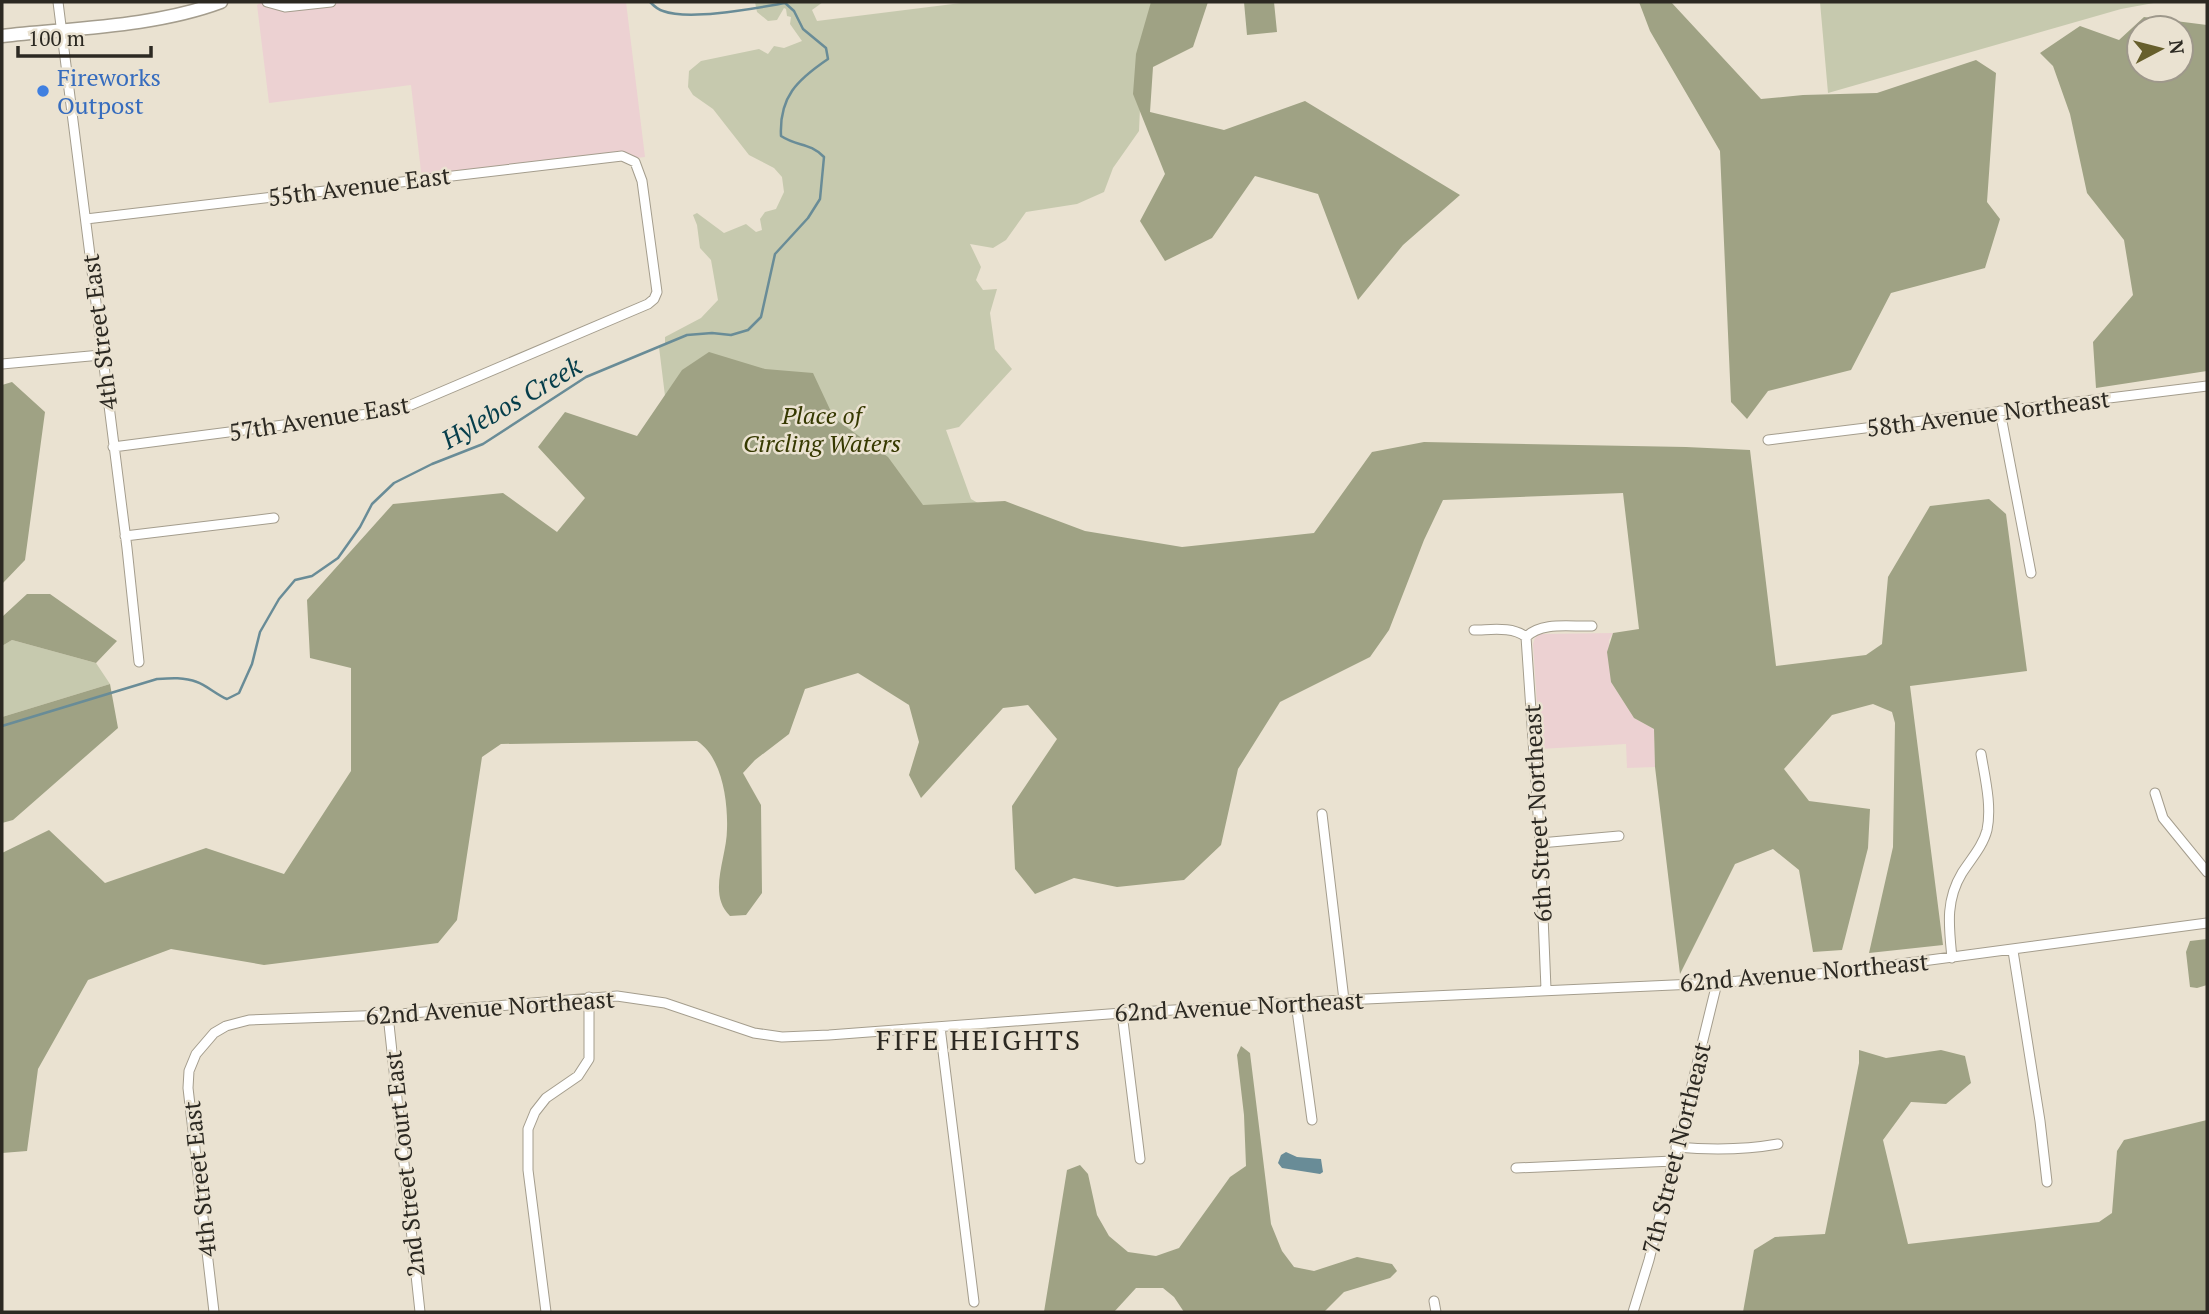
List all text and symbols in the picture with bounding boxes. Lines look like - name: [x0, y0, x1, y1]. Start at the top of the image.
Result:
- scale bar: [18, 14, 150, 58]
- north arrow: [2125, 14, 2195, 84]
- text: 100 m: [28, 24, 85, 52]
- text: N: [2164, 38, 2191, 56]
- place label: Fireworks Outpost: [57, 61, 161, 121]
- marker: Fireworks Outpost: [35, 83, 51, 99]
- street label: 55th Avenue East: [266, 159, 452, 213]
- street label: 4th Street East: [74, 252, 124, 412]
- water label: Hylebos Creek: [434, 348, 588, 456]
- street label: 58th Avenue Northeast: [1865, 382, 2112, 444]
- street label: 57th Avenue East: [226, 388, 412, 448]
- park label: Place of Circling Waters: [743, 399, 901, 459]
- street label: 6th Street Northeast: [1515, 703, 1559, 923]
- street label: 62nd Avenue Northeast: [1678, 945, 1930, 999]
- street label: 62nd Avenue Northeast: [364, 982, 616, 1032]
- street label: 62nd Avenue Northeast: [1114, 983, 1364, 1029]
- district label: FIFE HEIGHTS: [876, 1021, 1082, 1058]
- street label: 7th Street Northeast: [1634, 1039, 1718, 1257]
- street label: 2nd Street Court East: [376, 1049, 432, 1279]
- street label: 4th Street East: [175, 1099, 223, 1259]

